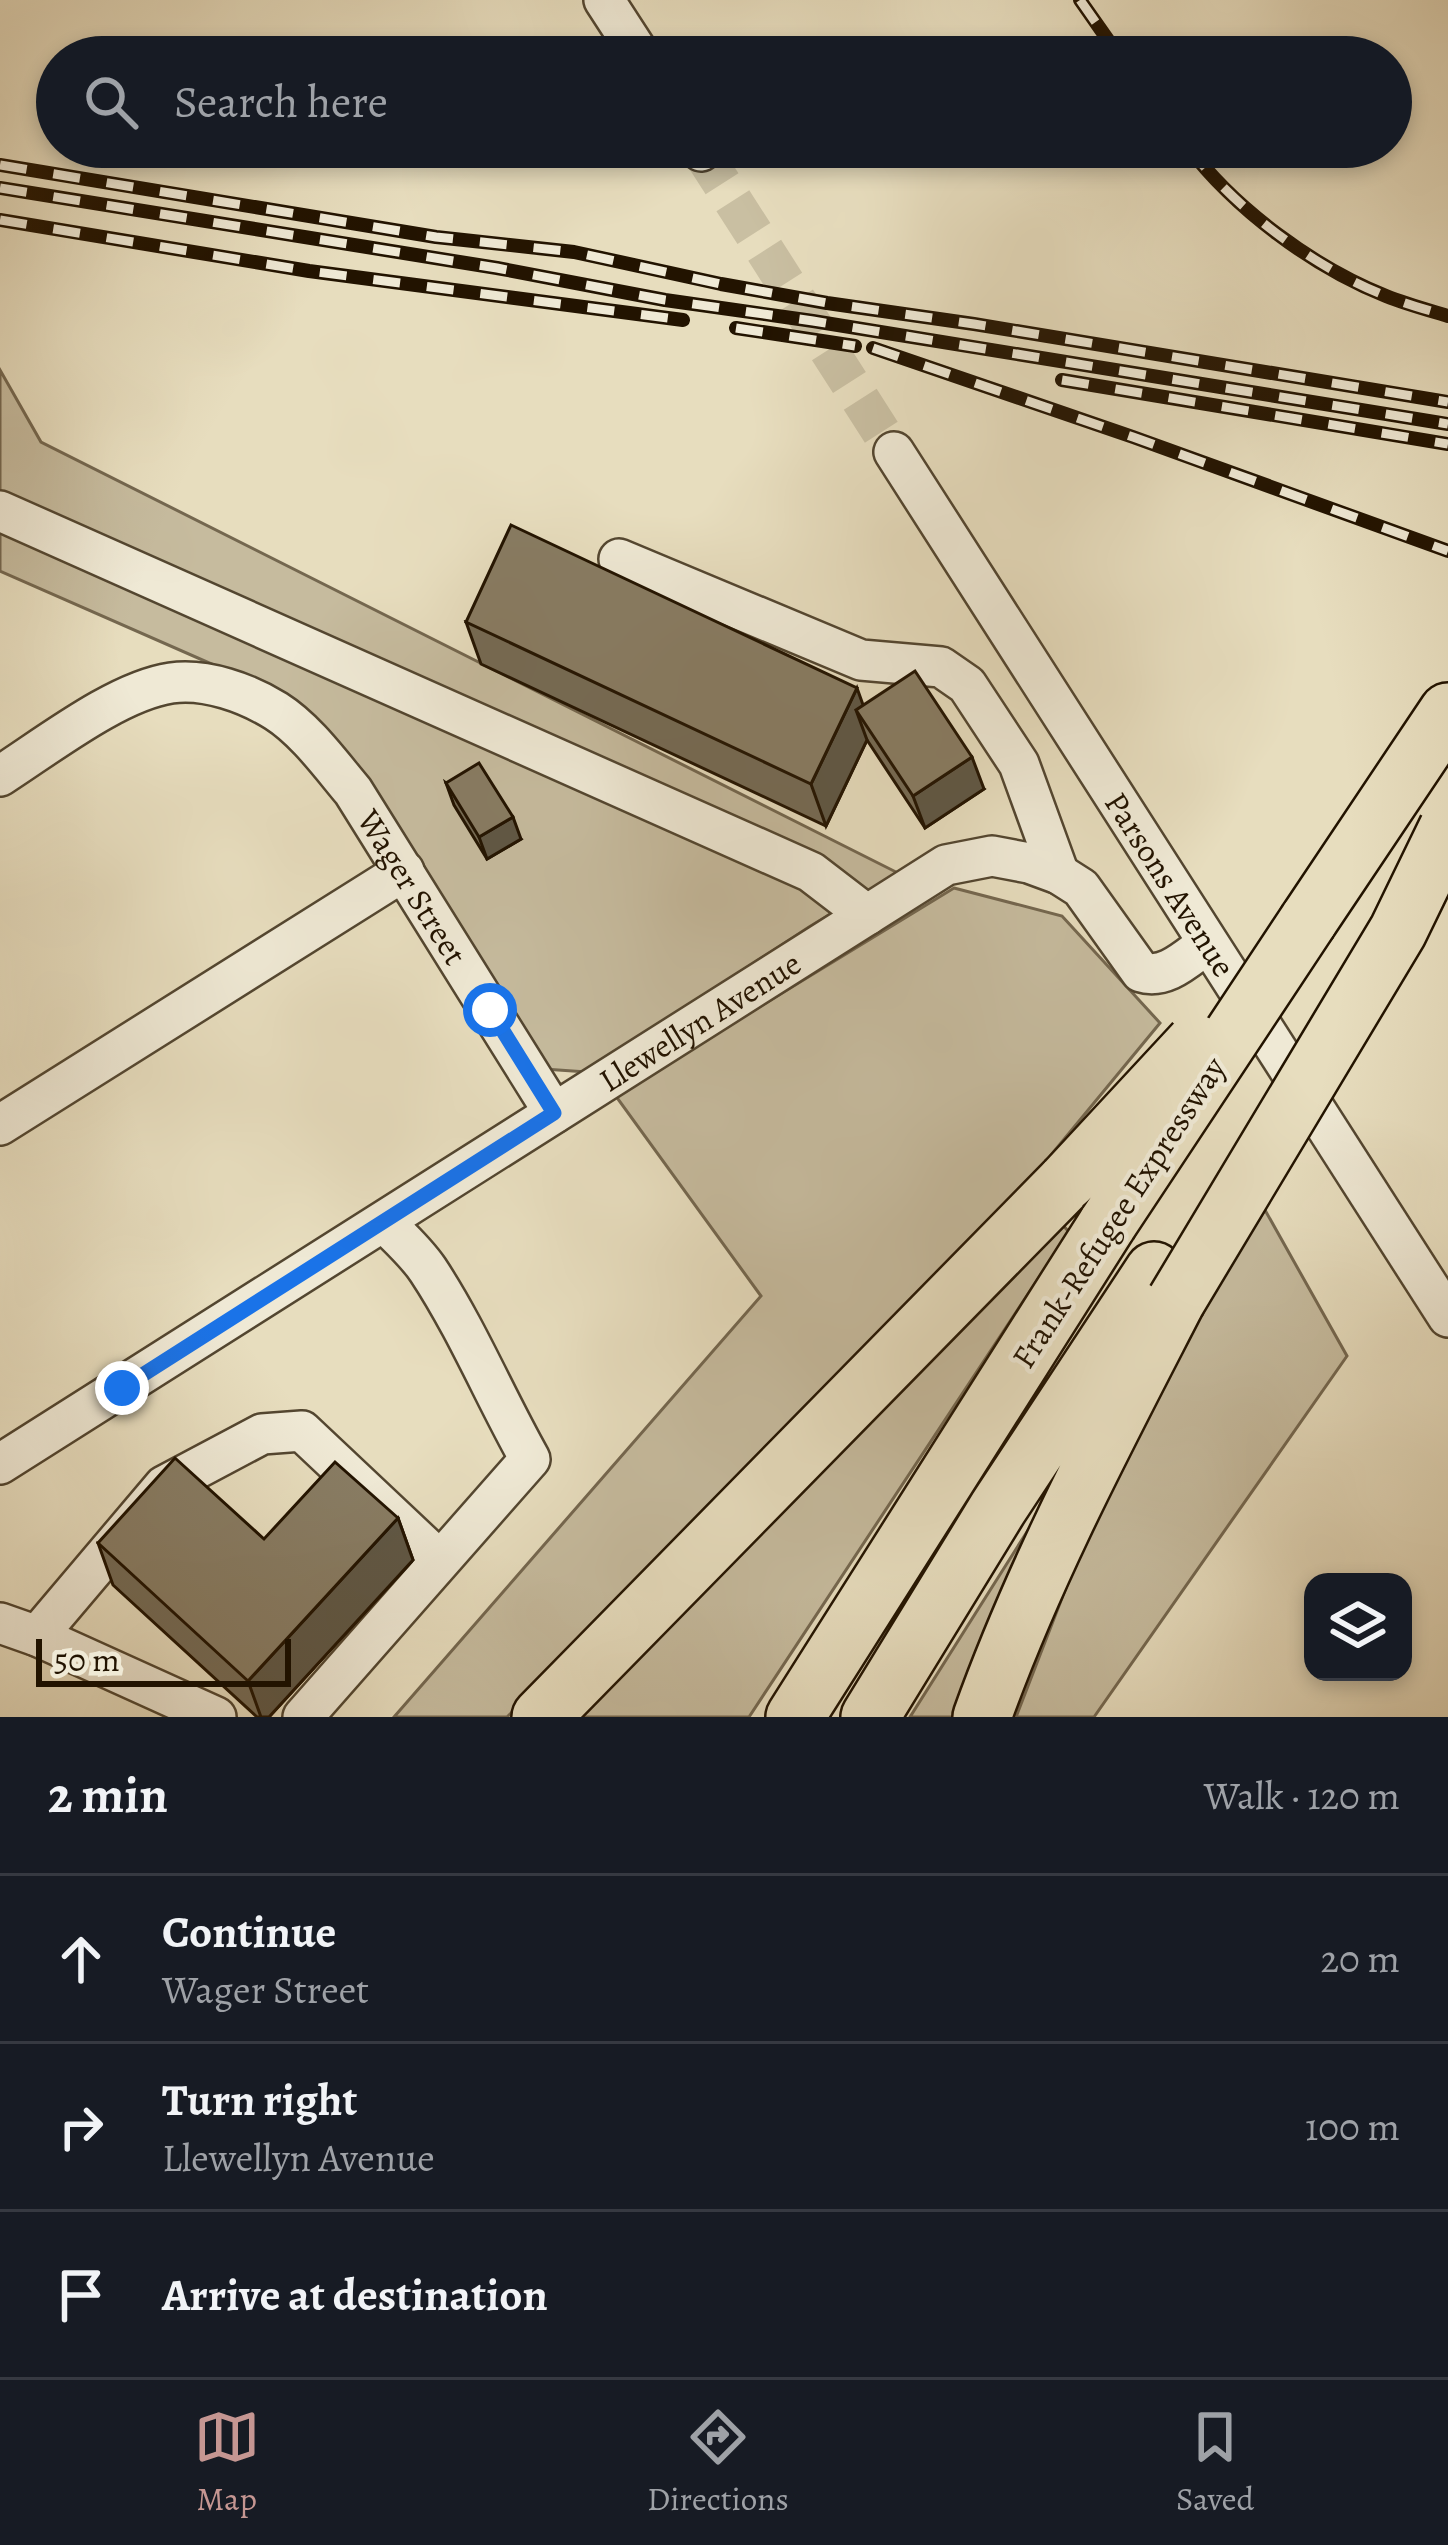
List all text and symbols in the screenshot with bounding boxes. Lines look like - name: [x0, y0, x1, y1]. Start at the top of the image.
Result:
- search box: [36, 36, 1412, 168]
- icon: search: [78, 69, 144, 135]
- text: Search here: [174, 71, 388, 133]
- street label: Parsons Avenue: [1094, 783, 1246, 985]
- street label: Wager Street: [346, 800, 478, 973]
- street label: Llewellyn Avenue: [590, 941, 809, 1102]
- route start: [463, 983, 517, 1037]
- street label: Frank-Refugee Expressway: [1001, 1048, 1236, 1377]
- route end: [95, 1361, 149, 1415]
- map controls: [1304, 1573, 1412, 1681]
- button: layers: [1304, 1573, 1412, 1681]
- scale bar: [36, 1633, 291, 1686]
- text: 50 m: [54, 1637, 120, 1682]
- text: 2 min: [48, 1760, 168, 1830]
- text: Walk · 120 m: [1204, 1769, 1400, 1822]
- text: Continue: [162, 1901, 336, 1963]
- icon: ahead: [48, 1926, 114, 1992]
- text: 20 m: [1321, 1932, 1400, 1985]
- text: Wager Street: [162, 1963, 369, 2016]
- text: Turn right: [162, 2069, 357, 2131]
- icon: right: [48, 2094, 114, 2160]
- text: 100 m: [1305, 2100, 1400, 2153]
- text: Llewellyn Avenue: [162, 2131, 435, 2184]
- icon: arrive: [48, 2262, 114, 2328]
- text: Arrive at destination: [162, 2264, 548, 2326]
- tab: Map: [194, 2404, 260, 2521]
- tab: Directions: [647, 2404, 789, 2521]
- tab: Saved: [1176, 2404, 1254, 2521]

